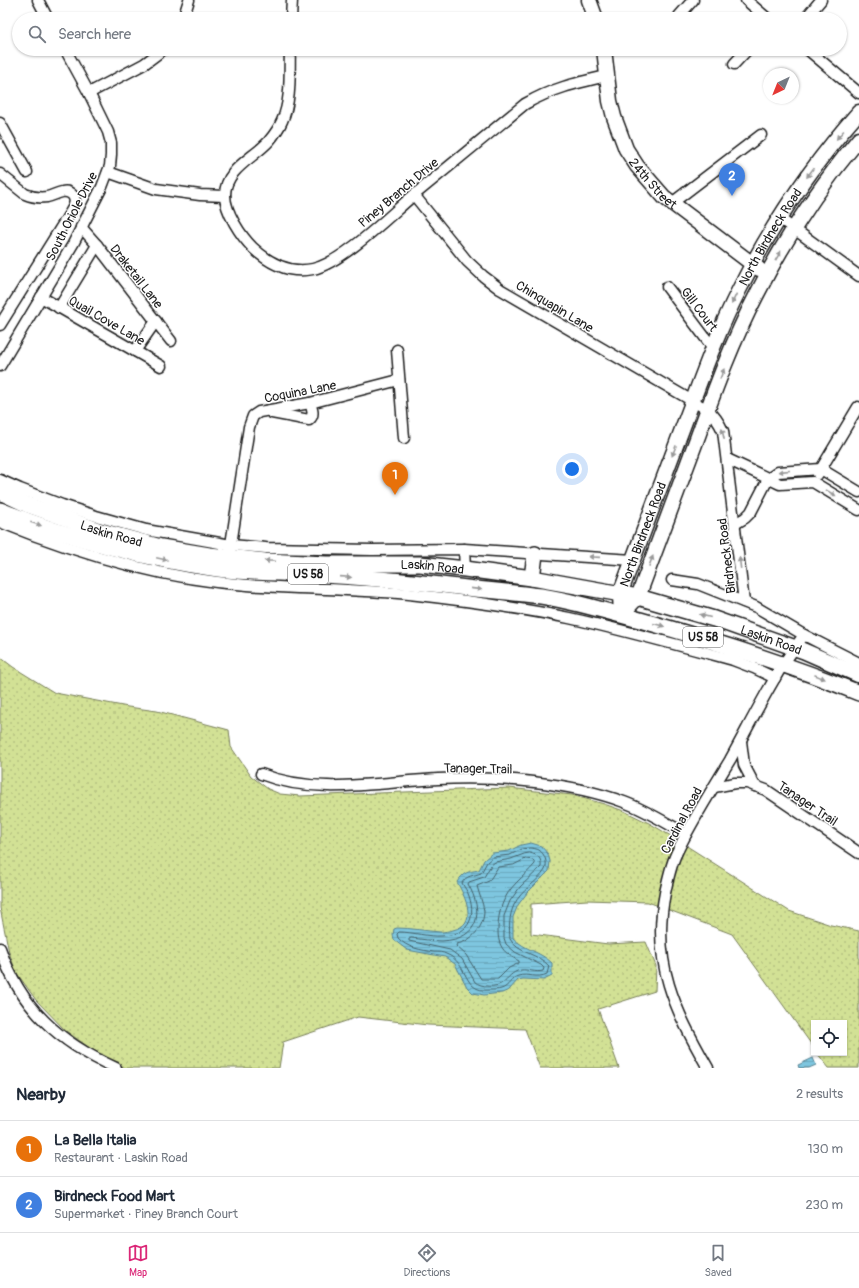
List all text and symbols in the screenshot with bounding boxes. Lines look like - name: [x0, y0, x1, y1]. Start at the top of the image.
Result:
- search box: [12, 12, 847, 56]
- icon: search: [26, 23, 48, 45]
- text: Search here: [58, 25, 131, 44]
- north arrow: [763, 68, 799, 104]
- one-way arrow: [835, 130, 844, 141]
- street label: Piney Branch Drive: [355, 154, 442, 231]
- street label: 24th Street: [625, 155, 681, 214]
- pin: 2: [719, 163, 745, 196]
- one-way arrow: [806, 168, 814, 178]
- street label: South Oriole Drive: [43, 169, 101, 264]
- street label: North Birdneck Road: [736, 186, 806, 289]
- street label: Draketail Lane: [106, 241, 167, 312]
- one-way arrow: [774, 251, 781, 262]
- street label: Chinquapin Lane: [513, 277, 597, 337]
- street label: Gill Court: [677, 284, 722, 336]
- street label: Quail Cove Lane: [65, 293, 148, 349]
- one-way arrow: [731, 293, 737, 305]
- one-way arrow: [719, 367, 725, 379]
- street label: Coquina Lane: [263, 377, 338, 407]
- one-way arrow: [720, 428, 726, 441]
- one-way arrow: [670, 445, 676, 457]
- your location: [562, 459, 582, 479]
- pin: 1: [382, 462, 408, 495]
- one-way arrow: [778, 468, 791, 475]
- street label: North Birdneck Road: [616, 480, 670, 589]
- one-way arrow: [825, 490, 837, 497]
- street label: Laskin Road: [78, 517, 144, 551]
- street label: Birdneck Road: [714, 517, 740, 595]
- one-way arrow: [31, 521, 43, 527]
- one-way arrow: [588, 554, 600, 561]
- one-way arrow: [649, 554, 655, 566]
- one-way arrow: [155, 556, 168, 562]
- street label: Laskin Road: [401, 557, 465, 578]
- one-way arrow: [736, 557, 743, 569]
- one-way arrow: [264, 558, 276, 565]
- road number: US 58: [288, 564, 328, 584]
- one-way arrow: [340, 574, 352, 581]
- one-way arrow: [470, 586, 482, 592]
- one-way arrow: [699, 613, 711, 619]
- street label: Laskin Road: [738, 622, 804, 659]
- one-way arrow: [653, 623, 665, 629]
- road number: US 58: [683, 627, 723, 647]
- one-way arrow: [815, 674, 826, 680]
- street label: Tanager Trail: [443, 760, 513, 778]
- street label: Tanager Trail: [774, 778, 840, 830]
- street label: Cardinal Road: [658, 784, 706, 857]
- map controls: [811, 1020, 847, 1056]
- button: locate: [811, 1020, 847, 1056]
- text: Nearby: [16, 1084, 65, 1105]
- text: 2 results: [796, 1086, 843, 1102]
- text: La Bella Italia: [54, 1131, 136, 1150]
- text: 1: [26, 1141, 32, 1157]
- text: 130 m: [807, 1141, 843, 1157]
- text: Restaurant · Laskin Road: [54, 1150, 188, 1166]
- text: Birdneck Food Mart: [54, 1187, 175, 1206]
- text: 2: [25, 1197, 33, 1213]
- text: 230 m: [806, 1197, 843, 1213]
- text: Supermarket · Piney Branch Court: [54, 1206, 238, 1222]
- tab: Map: [127, 1242, 149, 1279]
- tab: Directions: [403, 1242, 450, 1279]
- tab: Saved: [705, 1242, 732, 1279]

